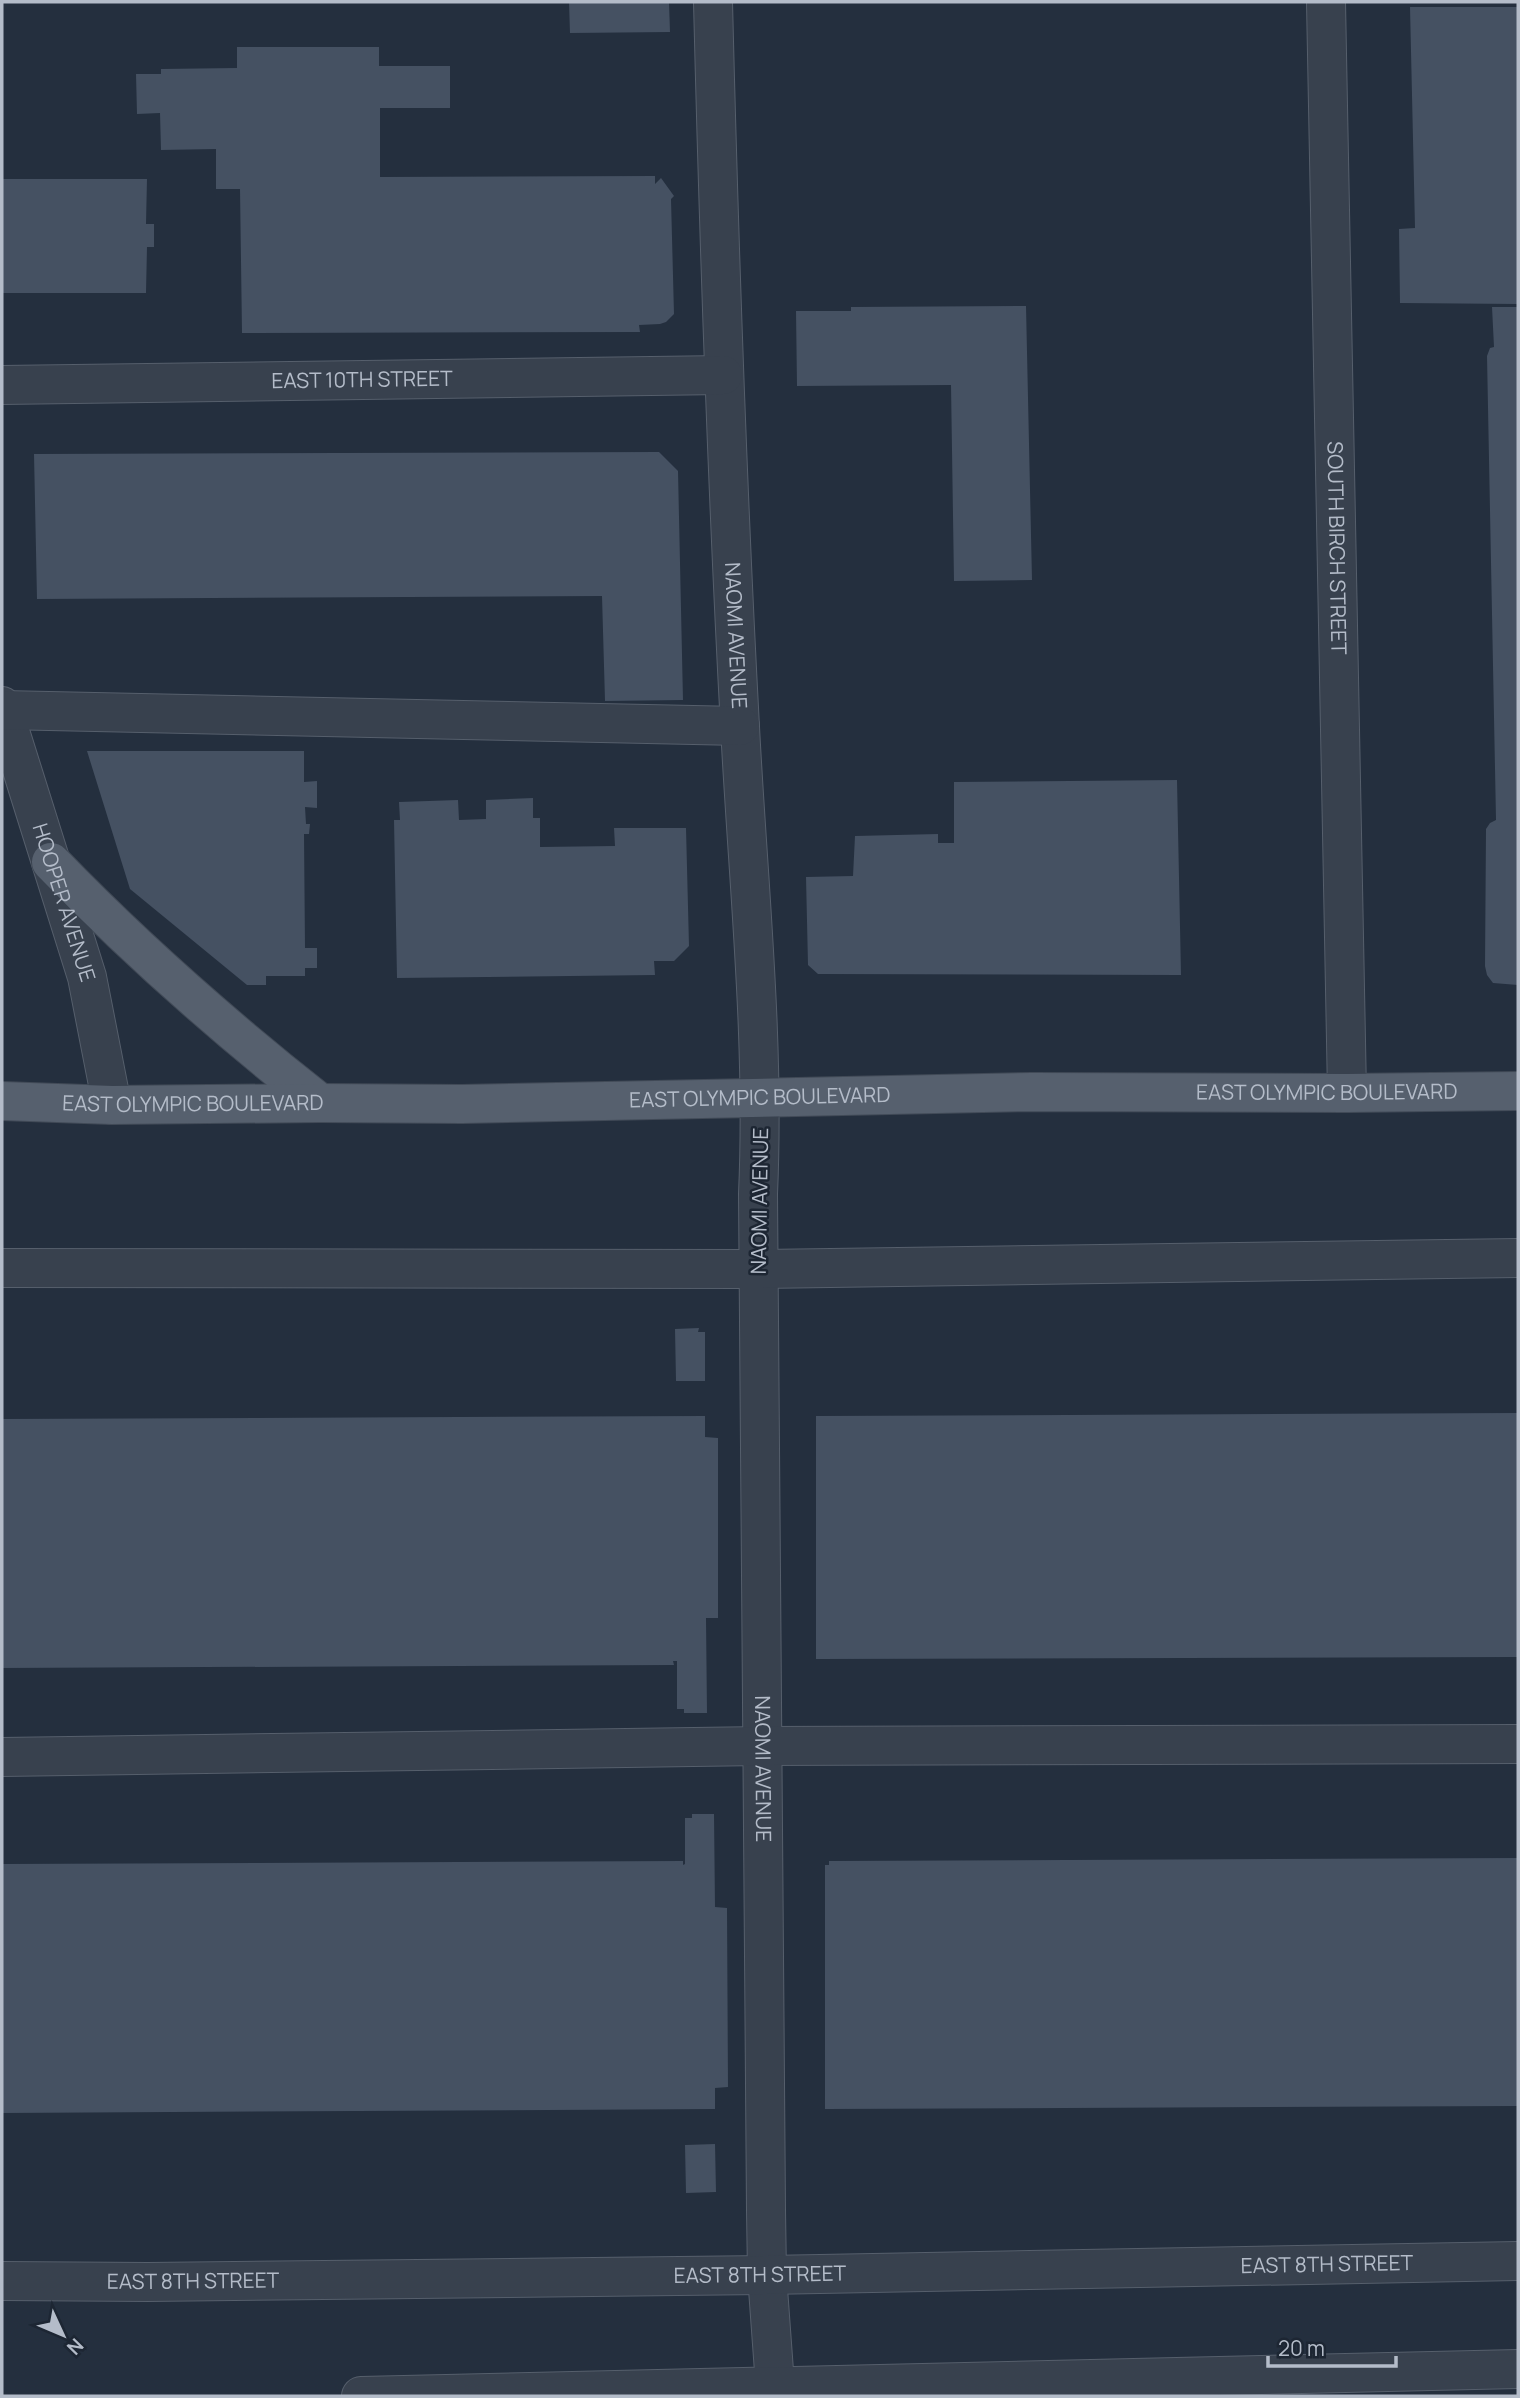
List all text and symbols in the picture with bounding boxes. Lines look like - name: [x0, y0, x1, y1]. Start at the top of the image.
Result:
- street label: EAST 10TH STREET: [271, 364, 453, 394]
- street label: SOUTH BIRCH STREET: [1321, 441, 1354, 655]
- street label: NAOMI AVENUE: [719, 562, 754, 710]
- street label: HOOPER AVENUE: [27, 820, 103, 985]
- street label: EAST OLYMPIC BOULEVARD: [1196, 1077, 1458, 1106]
- street label: EAST OLYMPIC BOULEVARD: [629, 1080, 891, 1113]
- street label: EAST OLYMPIC BOULEVARD: [62, 1088, 324, 1118]
- street label: NAOMI AVENUE: [744, 1127, 774, 1275]
- street label: NAOMI AVENUE: [749, 1695, 778, 1842]
- street label: EAST 8TH STREET: [1240, 2248, 1414, 2279]
- street label: EAST 8TH STREET: [674, 2259, 847, 2289]
- street label: EAST 8TH STREET: [107, 2266, 280, 2295]
- north arrow: [28, 2300, 98, 2370]
- scale bar: [1268, 2324, 1396, 2368]
- text: N: [61, 2333, 89, 2361]
- text: 20 m: [1278, 2334, 1325, 2362]

